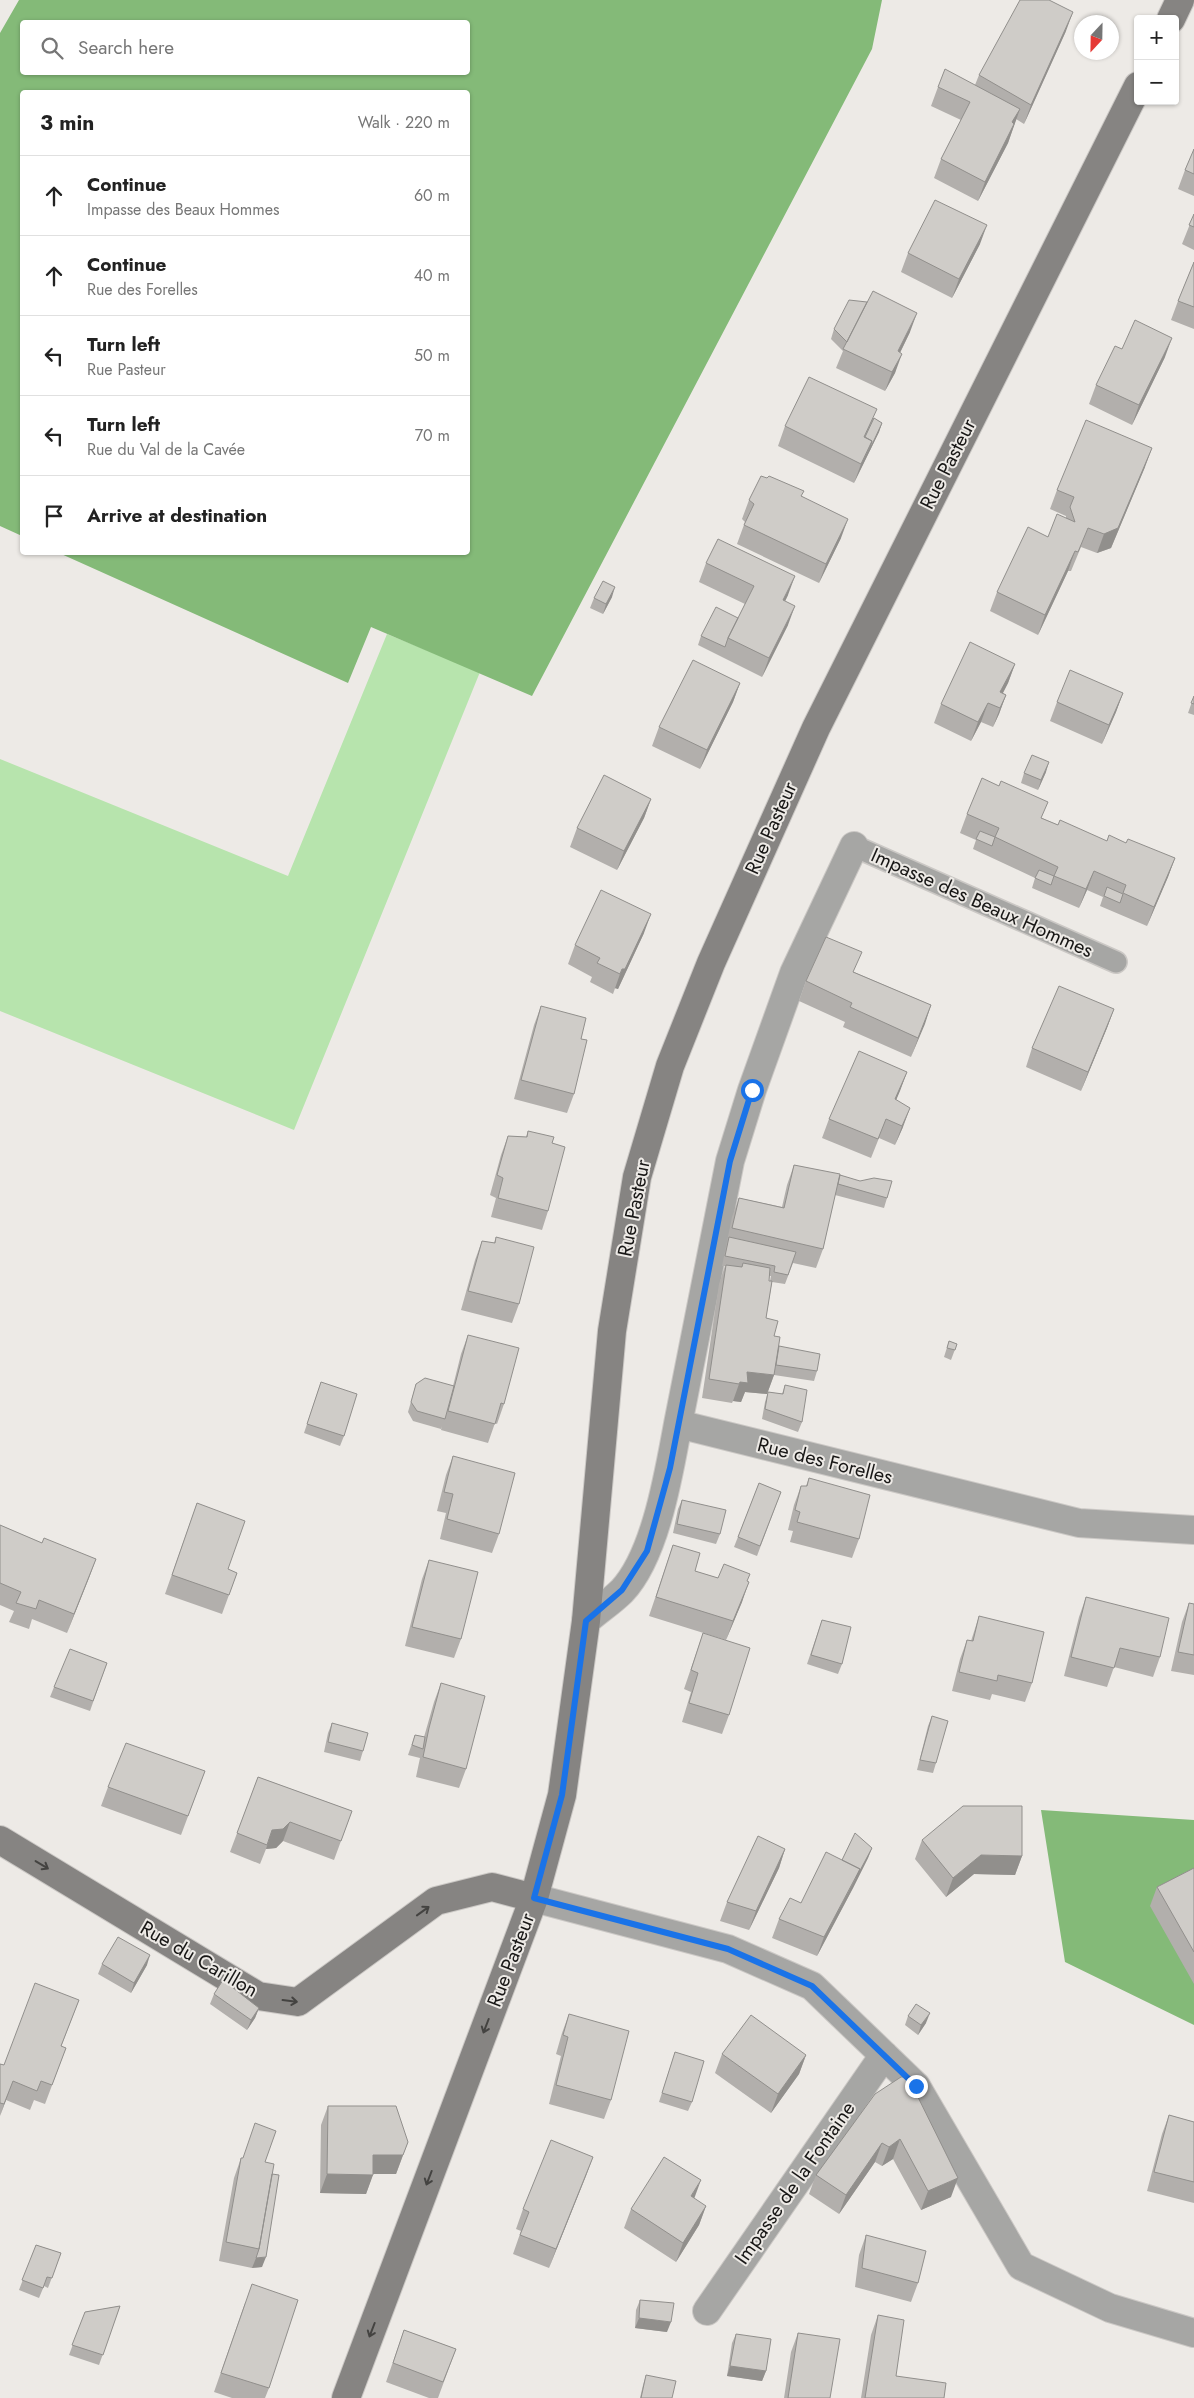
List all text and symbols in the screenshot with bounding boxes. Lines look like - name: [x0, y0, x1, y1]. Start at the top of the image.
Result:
- north arrow: [1074, 15, 1119, 60]
- map controls: [1134, 15, 1179, 105]
- button: +: [1134, 15, 1179, 60]
- search box: [20, 20, 470, 75]
- icon: search: [38, 34, 66, 62]
- text: Search here: [78, 34, 174, 61]
- button: −: [1134, 60, 1179, 105]
- text: 3 min: [40, 108, 94, 138]
- text: Walk · 220 m: [358, 111, 450, 134]
- text: Continue: [87, 171, 166, 198]
- icon: ahead: [40, 182, 68, 210]
- text: 60 m: [414, 184, 450, 207]
- text: Impasse des Beaux Hommes: [87, 198, 279, 221]
- text: Continue: [87, 251, 166, 278]
- icon: ahead: [40, 262, 68, 290]
- text: 40 m: [414, 264, 450, 287]
- text: Rue des Forelles: [87, 278, 198, 301]
- text: Turn left: [87, 331, 160, 358]
- icon: left: [40, 342, 68, 370]
- text: 50 m: [414, 344, 450, 367]
- text: Rue Pasteur: [87, 358, 166, 381]
- text: Turn left: [87, 411, 160, 438]
- street label: Rue Pasteur: [913, 413, 983, 514]
- icon: left: [40, 422, 68, 450]
- text: 70 m: [415, 424, 450, 447]
- text: Rue du Val de la Cavée: [87, 438, 245, 461]
- icon: arrive: [40, 502, 68, 530]
- text: Arrive at destination: [87, 502, 267, 529]
- street label: Rue Pasteur: [738, 777, 804, 879]
- street label: Impasse des Beaux Hommes: [866, 841, 1098, 965]
- route start: [741, 1079, 764, 1102]
- street label: Rue Pasteur: [610, 1157, 658, 1259]
- street label: Rue des Forelles: [754, 1430, 896, 1492]
- one-way arrow: [34, 1860, 48, 1870]
- one-way arrow: [415, 1906, 429, 1916]
- street label: Rue Pasteur: [480, 1909, 542, 2011]
- street label: Rue du Carillon: [135, 1913, 263, 2005]
- one-way arrow: [281, 1996, 297, 2006]
- one-way arrow: [481, 2018, 490, 2033]
- route end: [905, 2075, 928, 2098]
- street label: Impasse de la Fontaine: [728, 2096, 862, 2270]
- one-way arrow: [424, 2170, 433, 2185]
- one-way arrow: [367, 2322, 376, 2337]

